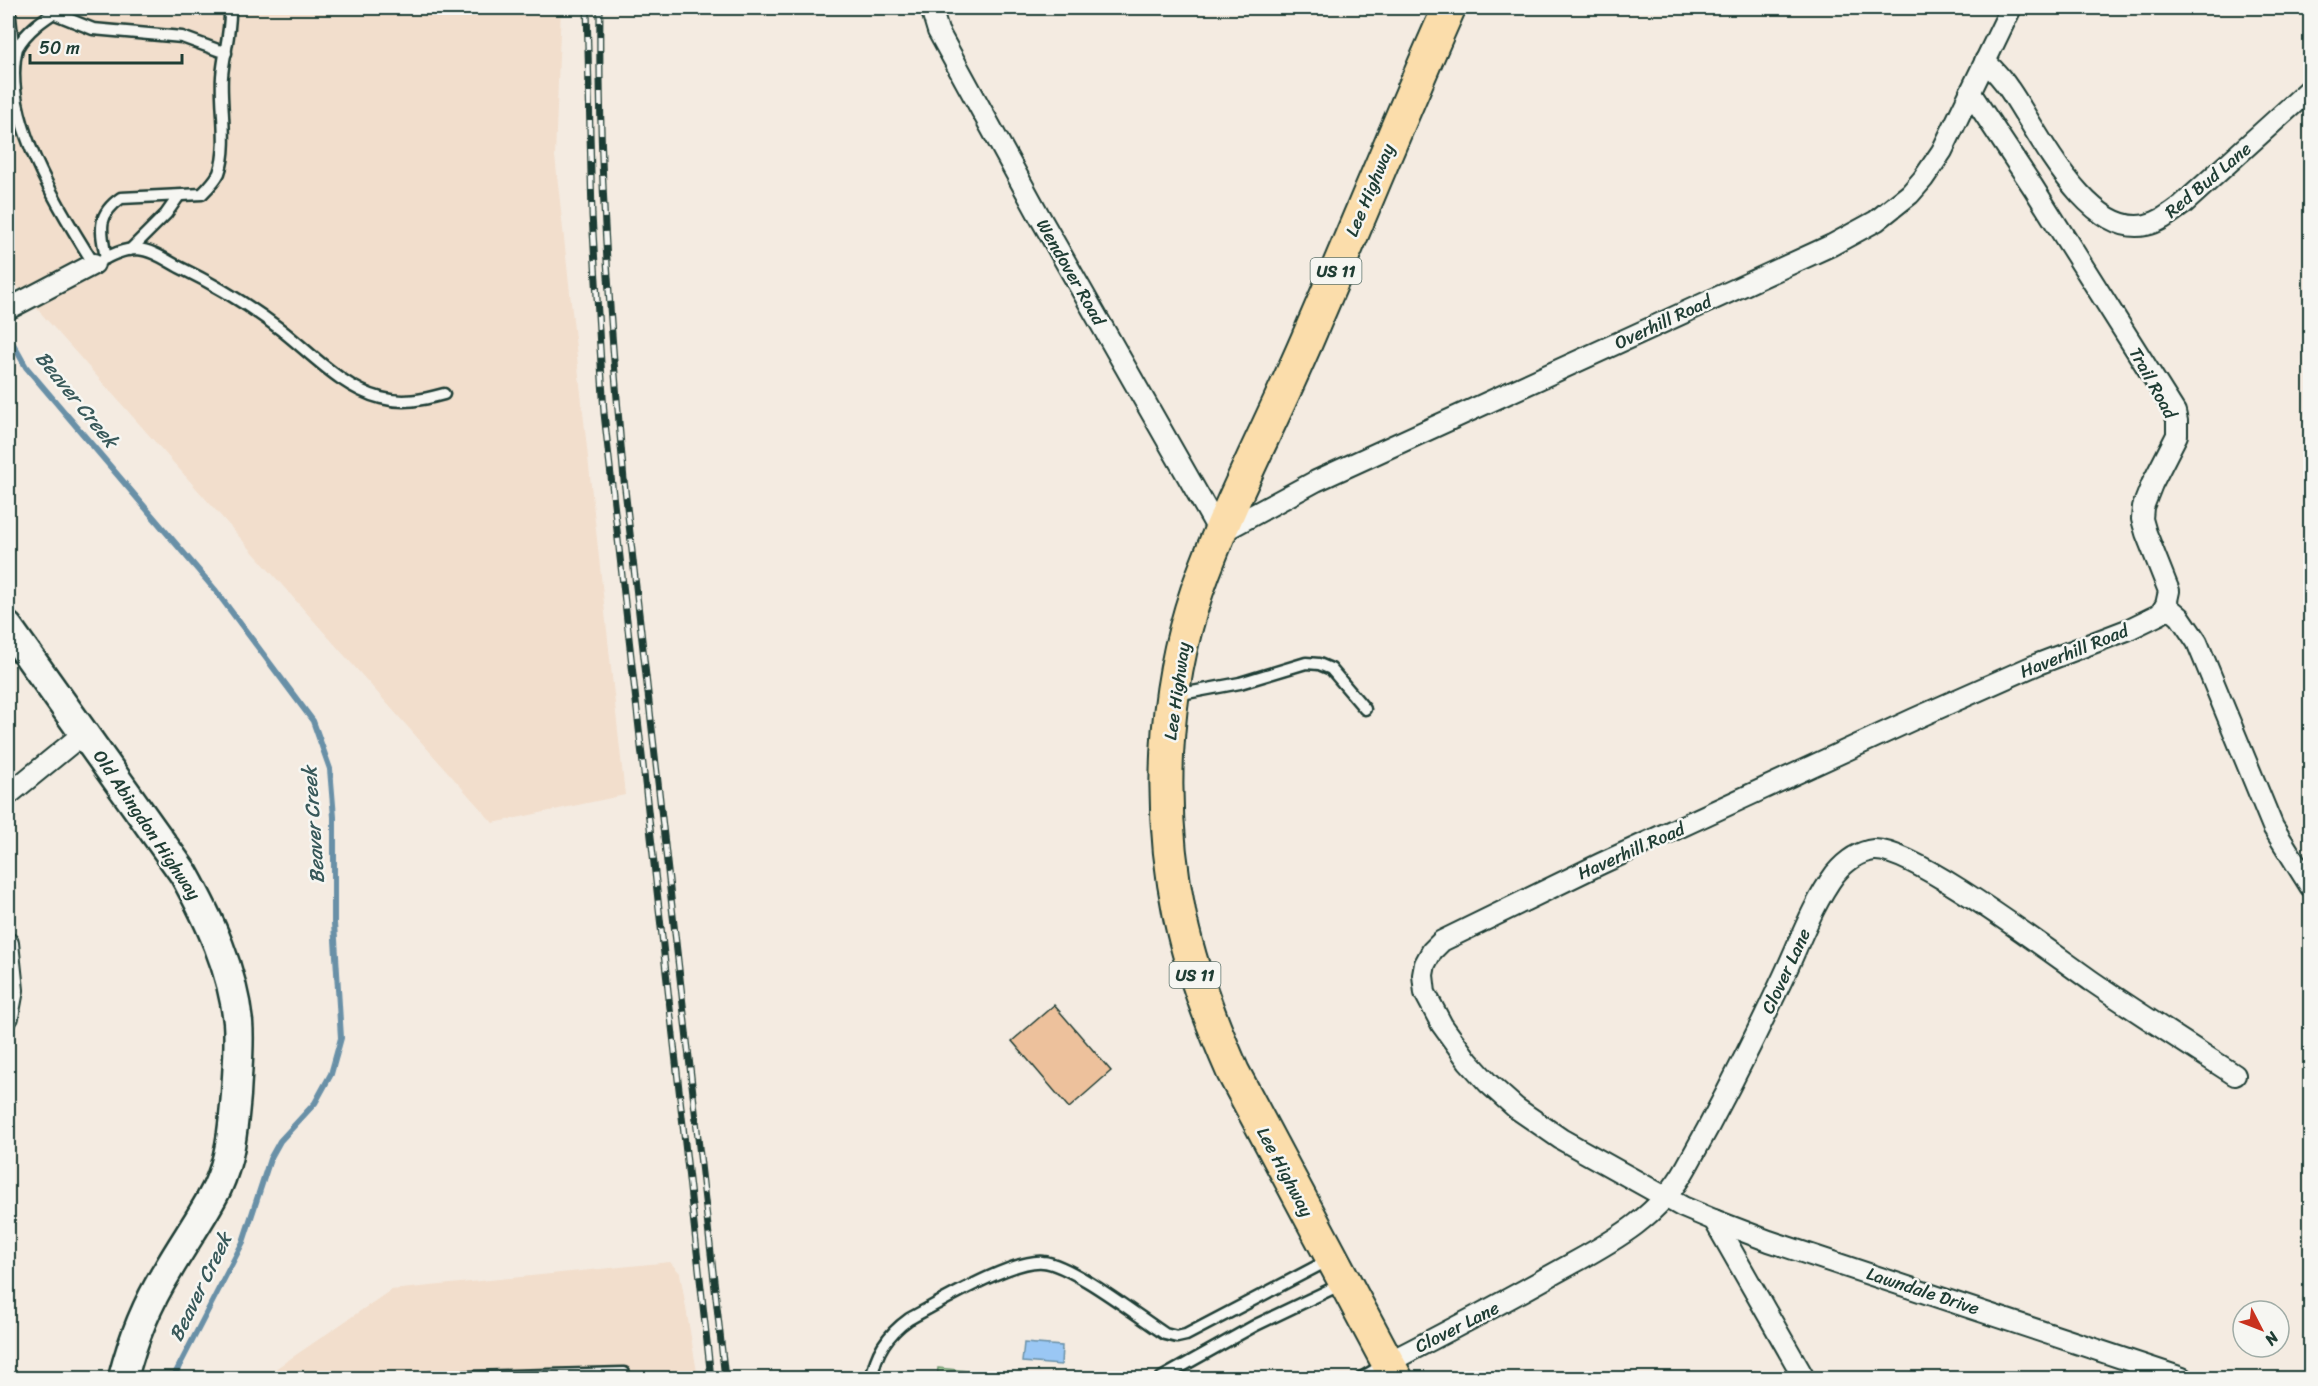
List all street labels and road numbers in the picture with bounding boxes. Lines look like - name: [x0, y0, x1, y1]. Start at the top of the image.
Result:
- street label: Red Bud Lane: [2157, 134, 2259, 226]
- street label: Lee Highway: [1336, 138, 1404, 242]
- street label: Wendover Road: [1027, 212, 1115, 333]
- road number: US 11: [1310, 258, 1362, 284]
- street label: Overhill Road: [1609, 285, 1718, 359]
- street label: Trail Road: [2120, 341, 2187, 426]
- street label: Haverhill Road: [2015, 614, 2135, 687]
- street label: Lee Highway: [1154, 639, 1200, 742]
- street label: Old Abingdon Highway: [85, 743, 210, 907]
- street label: Haverhill Road: [1572, 812, 1691, 889]
- street label: Clover Lane: [1752, 923, 1820, 1019]
- road number: US 11: [1170, 962, 1220, 988]
- street label: Lee Highway: [1248, 1121, 1323, 1224]
- street label: Lawndale Drive: [1862, 1258, 1984, 1324]
- street label: Clover Lane: [1409, 1292, 1505, 1362]

